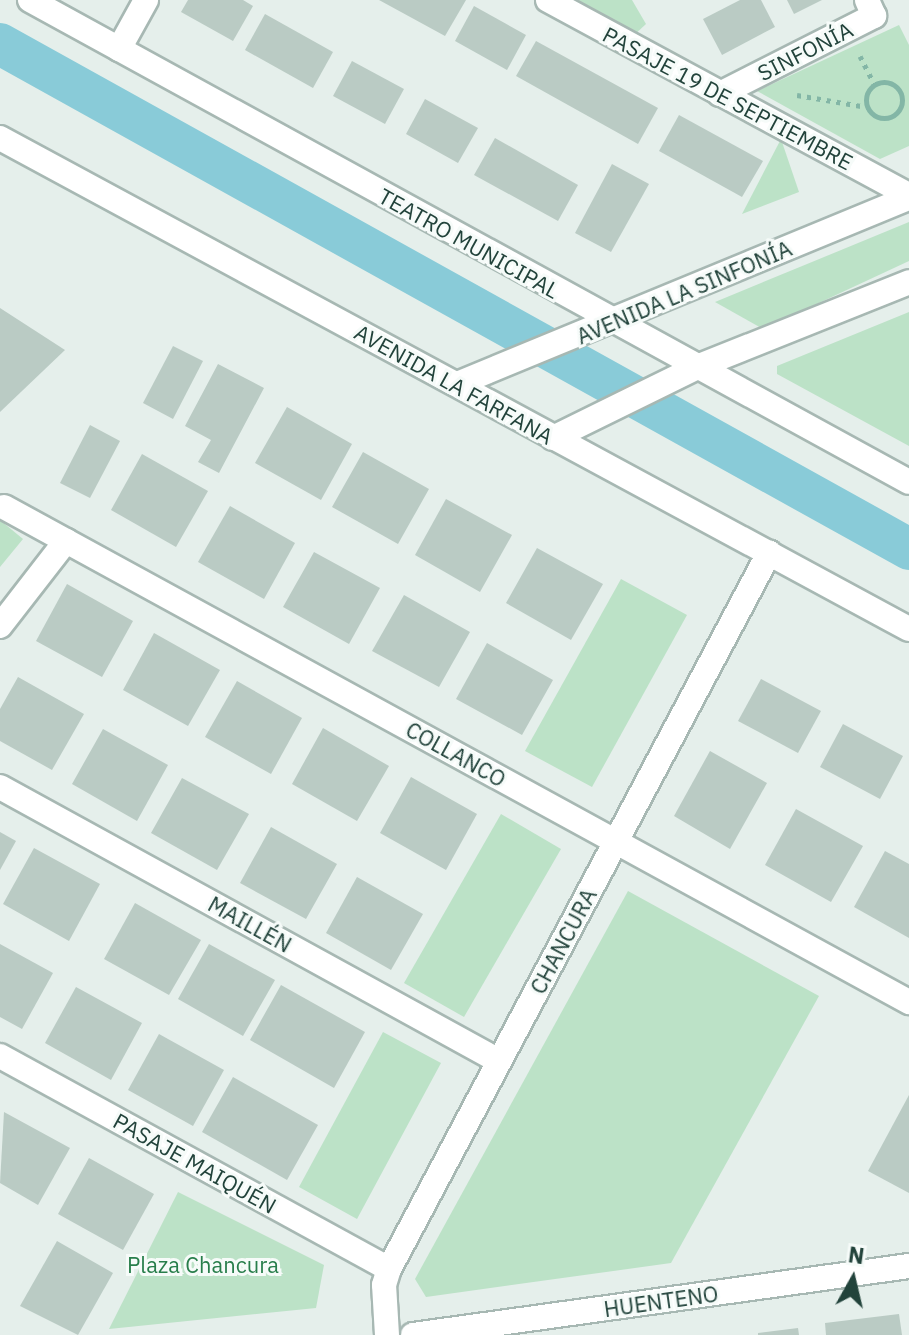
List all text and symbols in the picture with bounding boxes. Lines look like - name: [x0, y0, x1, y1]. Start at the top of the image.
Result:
- street label: SINFONÍA: [753, 16, 857, 86]
- street label: PASAJE 19 DE SEPTIEMBRE: [599, 21, 857, 175]
- street label: TEATRO MUNICIPAL: [374, 182, 564, 304]
- street label: AVENIDA LA SINFONÍA: [572, 235, 796, 349]
- street label: AVENIDA LA FARFANA: [350, 318, 558, 450]
- street label: COLLANCO: [401, 716, 511, 792]
- street label: CHANCURA: [524, 884, 602, 998]
- street label: MAILLÉN: [204, 890, 296, 958]
- street label: PASAJE MAIQUÉN: [109, 1107, 281, 1219]
- north arrow: [813, 1239, 893, 1319]
- text: N: [847, 1239, 866, 1270]
- park label: Plaza Chancura: [127, 1252, 279, 1278]
- street label: HUENTENO: [602, 1280, 720, 1322]

